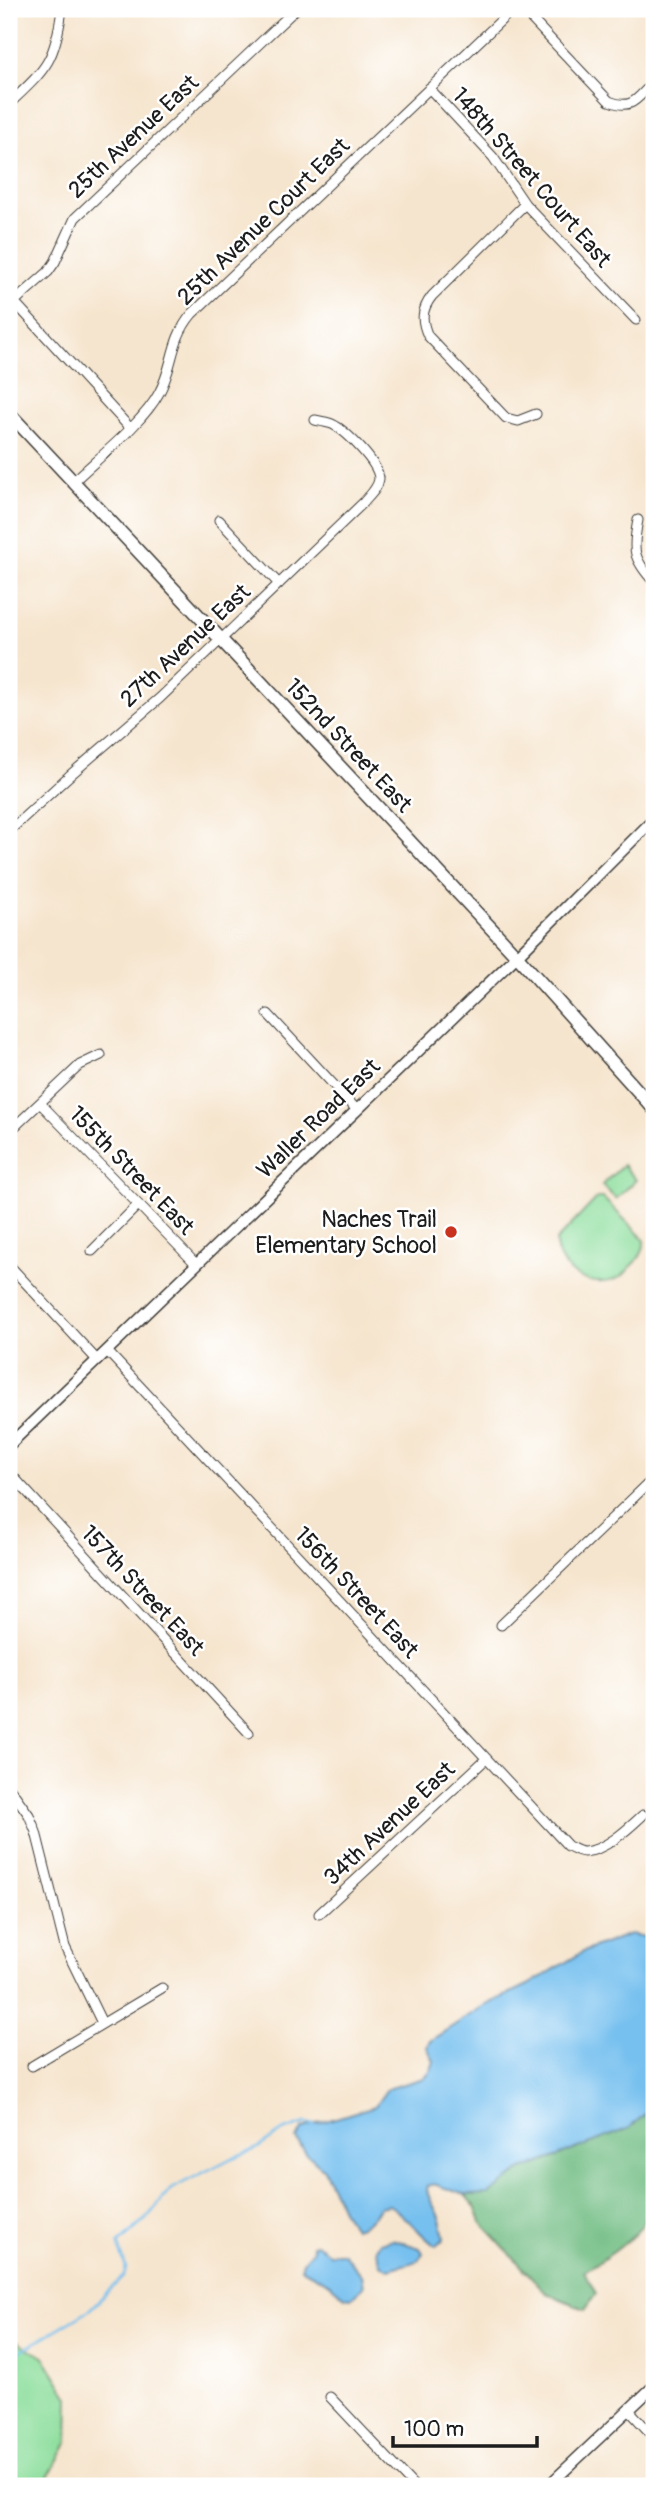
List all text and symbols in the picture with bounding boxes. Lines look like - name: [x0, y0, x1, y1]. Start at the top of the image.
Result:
- street label: 25th Avenue East: [62, 68, 205, 204]
- street label: 148th Street Court East: [446, 81, 618, 274]
- street label: 25th Avenue Court East: [171, 131, 356, 311]
- street label: 27th Avenue East: [114, 577, 257, 713]
- street label: 152nd Street East: [279, 672, 419, 819]
- street label: Waller Road East: [250, 1052, 387, 1185]
- street label: 155th Street East: [63, 1100, 201, 1242]
- place label: Naches Trail Elementary School: [255, 1205, 437, 1260]
- marker: Naches Trail Elementary School: [443, 1224, 459, 1240]
- street label: 157th Street East: [75, 1519, 211, 1662]
- street label: 156th Street East: [288, 1520, 426, 1665]
- street label: 34th Avenue East: [318, 1755, 462, 1892]
- scale bar: [393, 2404, 537, 2448]
- text: 100 m: [404, 2416, 464, 2443]

